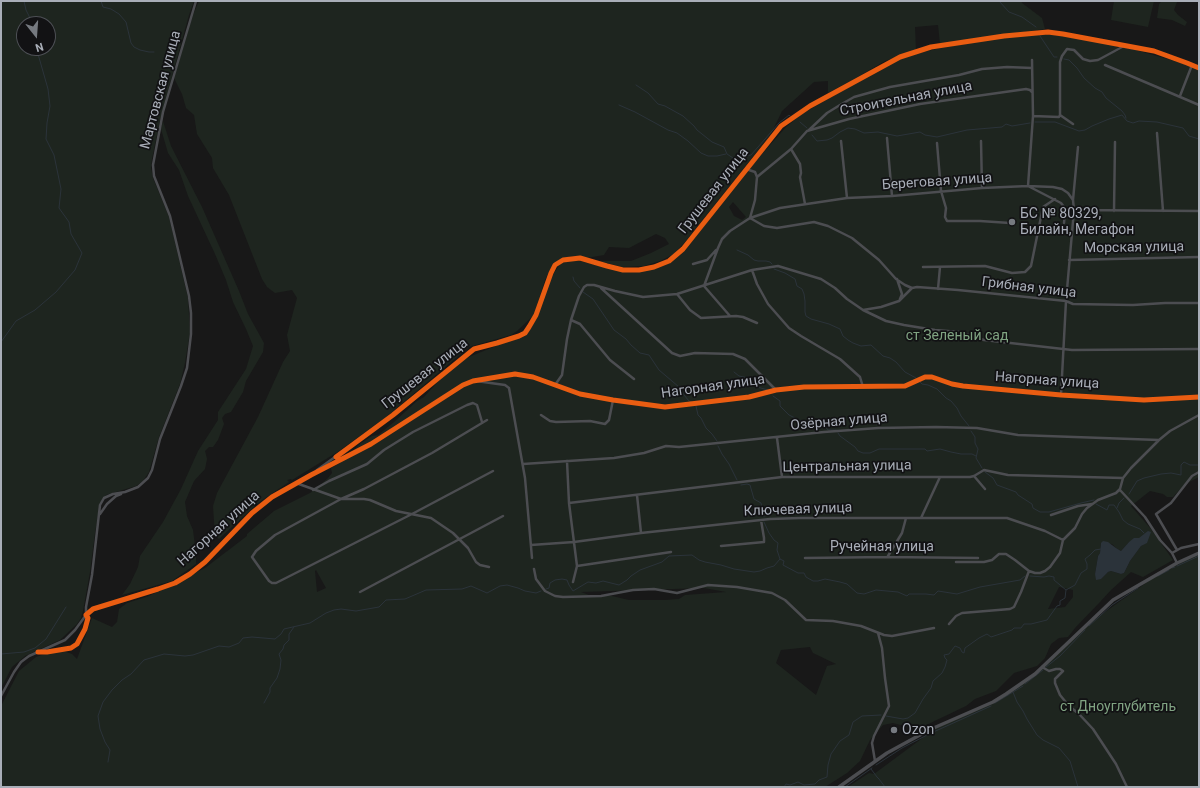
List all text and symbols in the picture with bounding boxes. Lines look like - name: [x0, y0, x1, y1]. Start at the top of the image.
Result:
- north arrow: [16, 16, 56, 56]
- street label: Мартовская улица: [137, 29, 185, 151]
- text: N: [34, 40, 45, 54]
- street label: Строительная улица: [838, 78, 974, 120]
- street label: Грушевая улица: [675, 145, 753, 237]
- street label: Береговая улица: [881, 170, 993, 194]
- place label: БС № 80329, Билайн, Мегафон: [1020, 206, 1134, 238]
- marker: БС № 80329, Билайн, Мегафон: [1007, 217, 1017, 227]
- street label: Морская улица: [1084, 239, 1184, 257]
- street label: Грибная улица: [981, 274, 1077, 302]
- park label: ст Зеленый сад: [906, 328, 1008, 344]
- street label: Грушевая улица: [379, 335, 471, 413]
- street label: Нагорная улица: [994, 369, 1100, 393]
- street label: Нагорная улица: [660, 371, 766, 403]
- street label: Озёрная улица: [790, 409, 888, 435]
- street label: Центральная улица: [782, 457, 912, 477]
- street label: Нагорная улица: [175, 488, 263, 570]
- street label: Ключевая улица: [743, 500, 853, 520]
- street label: Ручейная улица: [830, 539, 934, 555]
- park label: ст Дноуглубитель: [1060, 699, 1176, 715]
- place label: Ozon: [902, 722, 934, 738]
- marker: Ozon: [889, 725, 899, 735]

